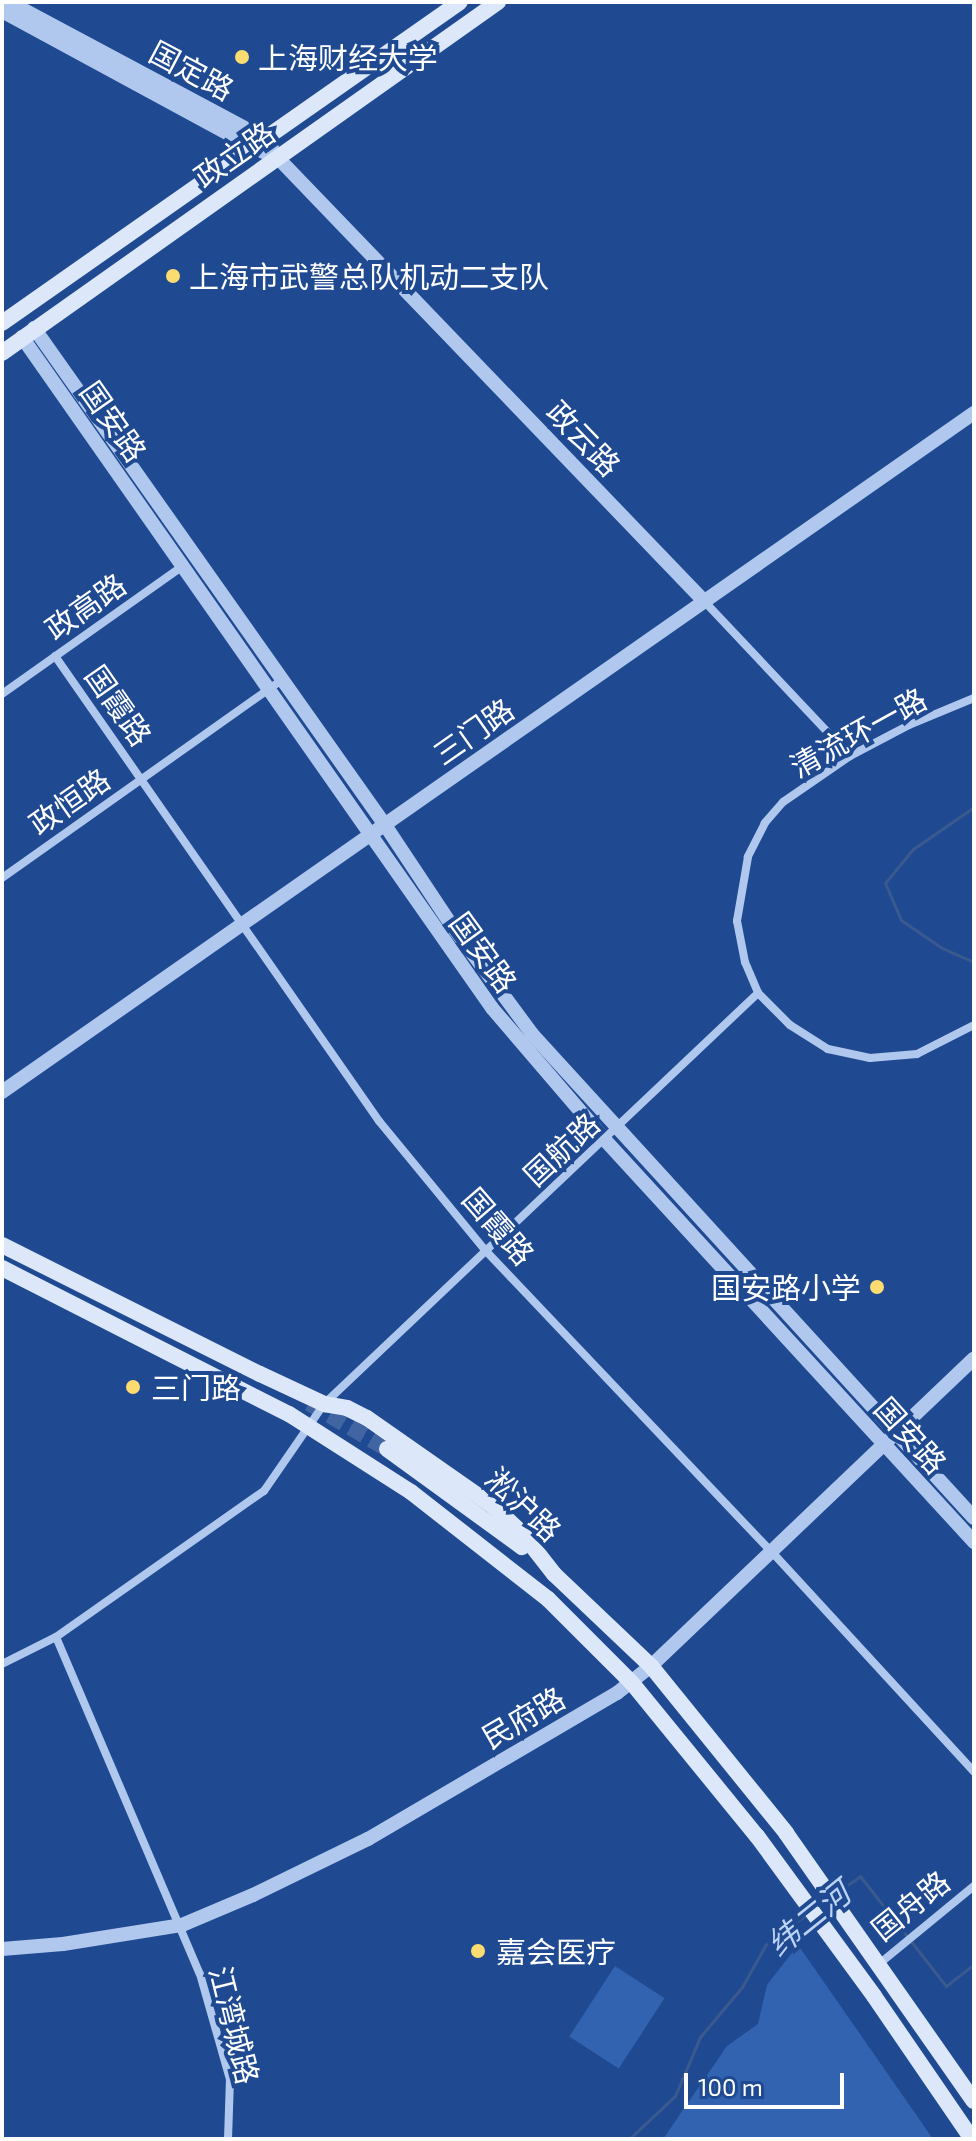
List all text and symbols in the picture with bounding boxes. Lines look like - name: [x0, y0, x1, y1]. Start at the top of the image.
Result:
- street label: 国定路: [144, 33, 240, 107]
- place label: 上海财经大学: [258, 39, 438, 75]
- marker: 上海财经大学: [233, 48, 251, 66]
- street label: 政立路: [187, 113, 281, 195]
- place label: 上海市武警总队机动二支队: [189, 258, 549, 294]
- marker: 上海市武警总队机动二支队: [164, 267, 182, 285]
- street label: 国安路: [73, 374, 155, 468]
- street label: 政云路: [540, 393, 628, 483]
- street label: 政高路: [38, 565, 132, 647]
- street label: 国霞路: [78, 658, 160, 752]
- street label: 清流环一路: [784, 680, 932, 784]
- street label: 三门路: [426, 690, 520, 772]
- street label: 政恒路: [22, 760, 116, 842]
- street label: 国安路: [443, 905, 525, 999]
- street label: 国航路: [516, 1105, 606, 1193]
- street label: 国霞路: [456, 1180, 542, 1272]
- place label: 国安路小学: [711, 1269, 861, 1305]
- marker: 国安路小学: [868, 1278, 886, 1296]
- place label: 三门路: [151, 1369, 241, 1405]
- marker: 三门路: [122, 1376, 144, 1398]
- street label: 国安路: [868, 1390, 954, 1480]
- street label: 淞沪路: [479, 1460, 569, 1548]
- street label: 民府路: [475, 1679, 571, 1755]
- street label: 国舟路: [864, 1863, 956, 1947]
- water label: 纬二河: [759, 1873, 857, 1963]
- place label: 嘉会医疗: [496, 1933, 616, 1969]
- marker: 嘉会医疗: [467, 1940, 489, 1962]
- street label: 江湾城路: [203, 1962, 267, 2088]
- scale bar: [688, 2057, 848, 2107]
- text: 100 m: [698, 2072, 763, 2101]

